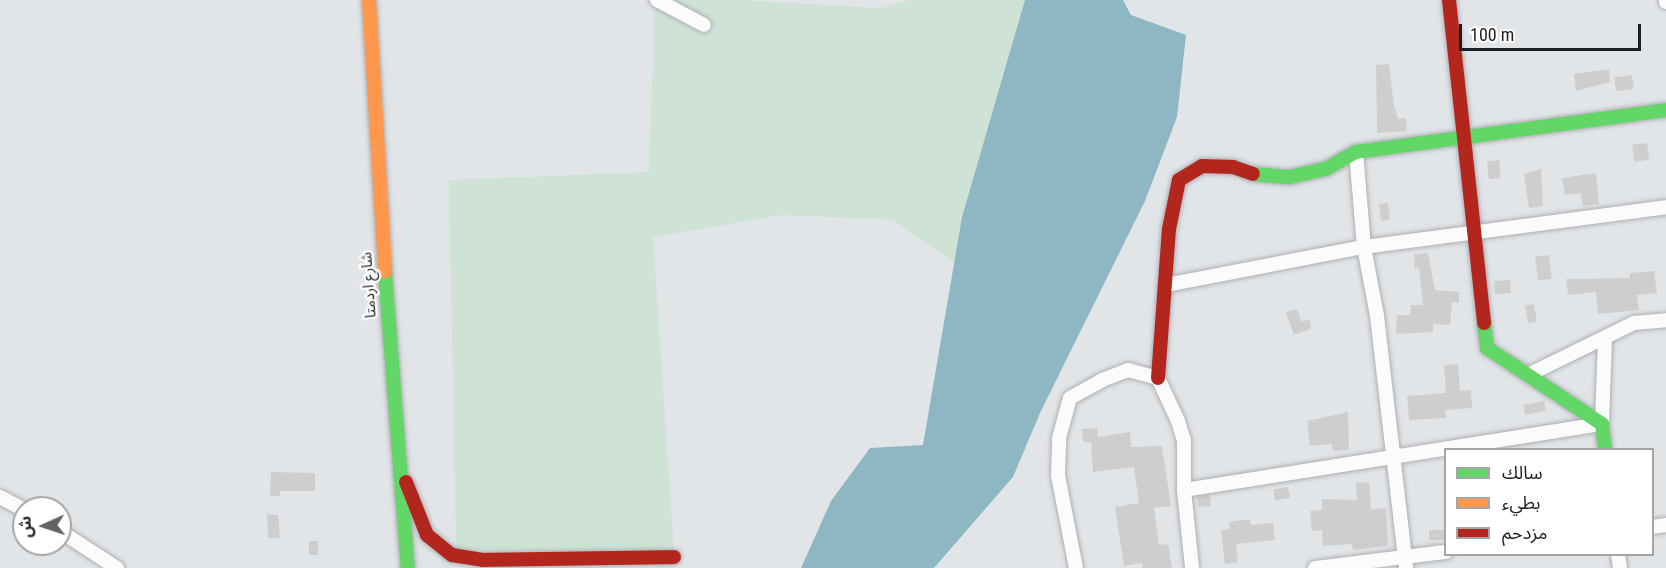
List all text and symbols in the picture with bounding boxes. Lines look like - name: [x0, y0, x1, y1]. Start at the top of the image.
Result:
- scale bar: [1462, 12, 1644, 50]
- text: 100 m: [1470, 24, 1514, 45]
- street label: شارع اردمتا: [358, 251, 380, 319]
- legend: [1444, 448, 1654, 556]
- text: سالك: [1502, 462, 1543, 483]
- text: بطيء: [1502, 492, 1540, 513]
- north arrow: [12, 496, 72, 556]
- text: ش: [15, 515, 36, 538]
- text: مزدحم: [1502, 522, 1547, 543]

